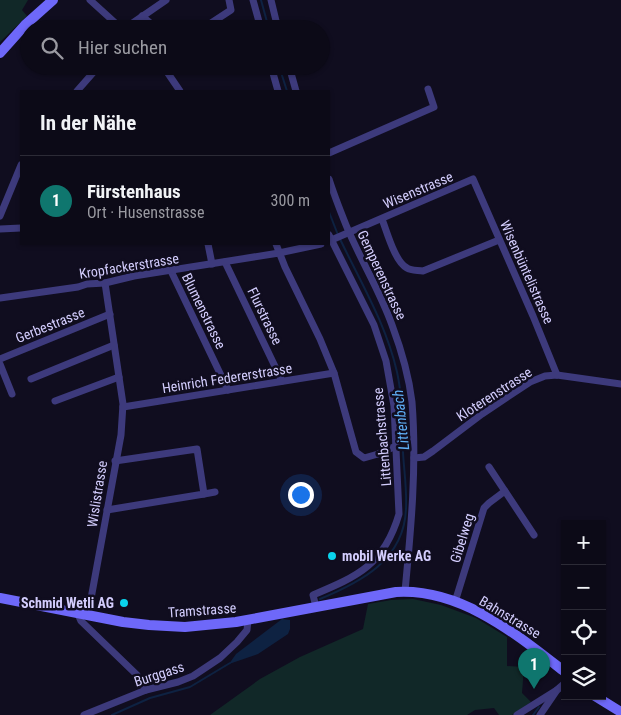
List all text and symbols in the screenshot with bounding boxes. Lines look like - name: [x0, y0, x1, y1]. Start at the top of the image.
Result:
- search box: [20, 20, 330, 75]
- icon: search: [38, 34, 66, 62]
- text: Hier suchen: [78, 36, 167, 59]
- text: In der Nähe: [40, 111, 136, 135]
- street label: Wisenstrasse: [381, 168, 456, 212]
- text: Fürstenhaus: [87, 180, 181, 203]
- text: 1: [52, 191, 60, 210]
- text: 300 m: [271, 191, 310, 210]
- text: Ort · Husenstrasse: [87, 203, 204, 222]
- street label: Wisenbüntelistrasse: [497, 218, 557, 327]
- street label: Gemperenstrasse: [354, 228, 410, 323]
- street label: Kropfackerstrasse: [78, 250, 180, 282]
- street label: Blumenstrasse: [179, 271, 229, 352]
- street label: Flurstrasse: [244, 285, 286, 348]
- street label: Gerbestrasse: [13, 304, 87, 346]
- street label: Heinrich Federerstrasse: [161, 360, 294, 396]
- street label: Kloterenstrasse: [453, 363, 535, 424]
- street label: Littenbachstrasse: [370, 387, 394, 487]
- water label: Littenbach: [389, 389, 413, 451]
- street label: Wislistrasse: [84, 459, 110, 528]
- your location: [288, 482, 314, 508]
- street label: Gibelweg: [447, 511, 477, 565]
- map controls: [561, 520, 606, 700]
- button: +: [561, 520, 606, 565]
- place label: mobil Werke AG: [342, 548, 431, 564]
- marker: mobil Werke AG: [326, 550, 338, 562]
- button: −: [561, 565, 606, 610]
- street label: Bahnstrasse: [477, 593, 544, 642]
- place label: Schmid Wetli AG: [21, 595, 114, 611]
- marker: Schmid Wetli AG: [118, 597, 130, 609]
- street label: Tramstrasse: [167, 600, 237, 620]
- button: locate: [561, 610, 606, 655]
- pin: 1: [518, 648, 550, 689]
- button: layers: [561, 655, 606, 700]
- street label: Burggass: [132, 658, 186, 690]

